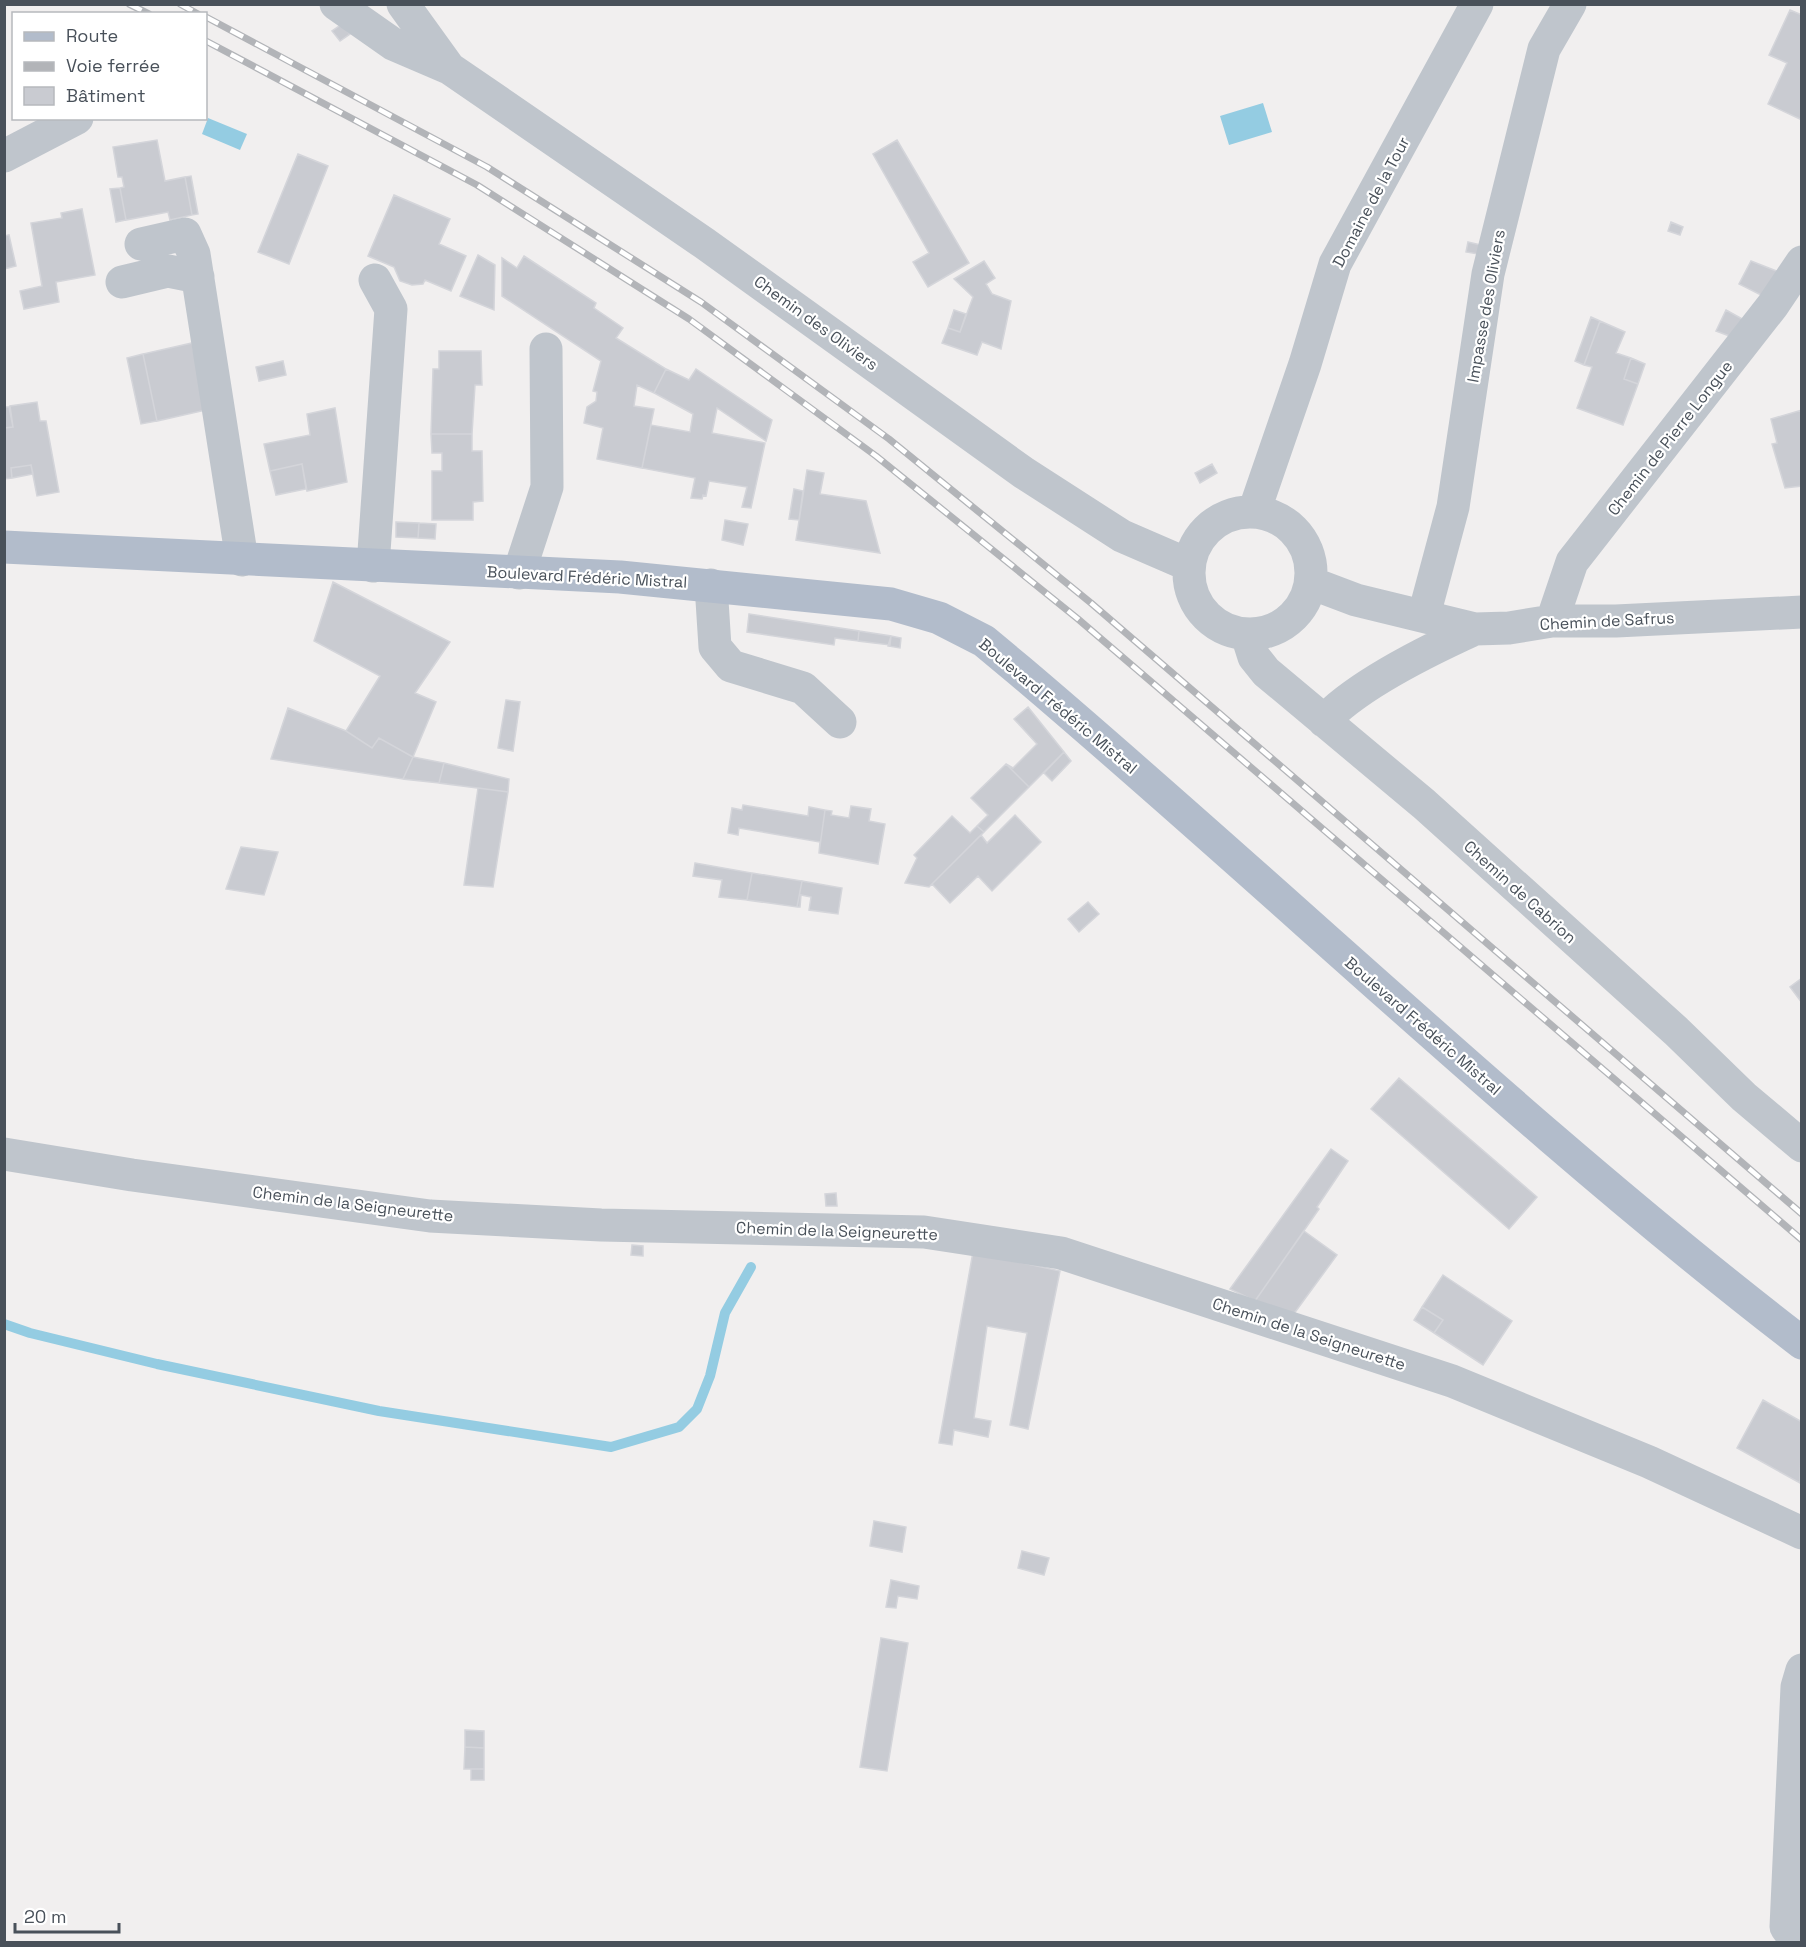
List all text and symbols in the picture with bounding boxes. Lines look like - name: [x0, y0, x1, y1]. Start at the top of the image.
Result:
- legend: [12, 12, 207, 120]
- text: Route: [66, 24, 118, 47]
- text: Voie ferrée: [66, 54, 160, 77]
- text: Bâtiment: [66, 84, 146, 107]
- street label: Domaine de la Tour: [1328, 133, 1414, 271]
- street label: Impasse des Oliviers: [1462, 228, 1510, 384]
- street label: Chemin des Oliviers: [750, 271, 882, 375]
- street label: Chemin de Pierre Longue: [1603, 356, 1737, 520]
- street label: Boulevard Frédéric Mistral: [486, 561, 688, 593]
- street label: Chemin de Safrus: [1539, 607, 1675, 635]
- street label: Boulevard Frédéric Mistral: [974, 633, 1142, 779]
- street label: Chemin de Cabrion: [1459, 836, 1581, 948]
- street label: Boulevard Frédéric Mistral: [1340, 952, 1506, 1100]
- street label: Chemin de la Seigneurette: [251, 1181, 455, 1227]
- street label: Chemin de la Seigneurette: [736, 1217, 938, 1245]
- street label: Chemin de la Seigneurette: [1210, 1293, 1408, 1375]
- scale bar: [15, 1896, 118, 1934]
- text: 20 m: [24, 1905, 67, 1928]

